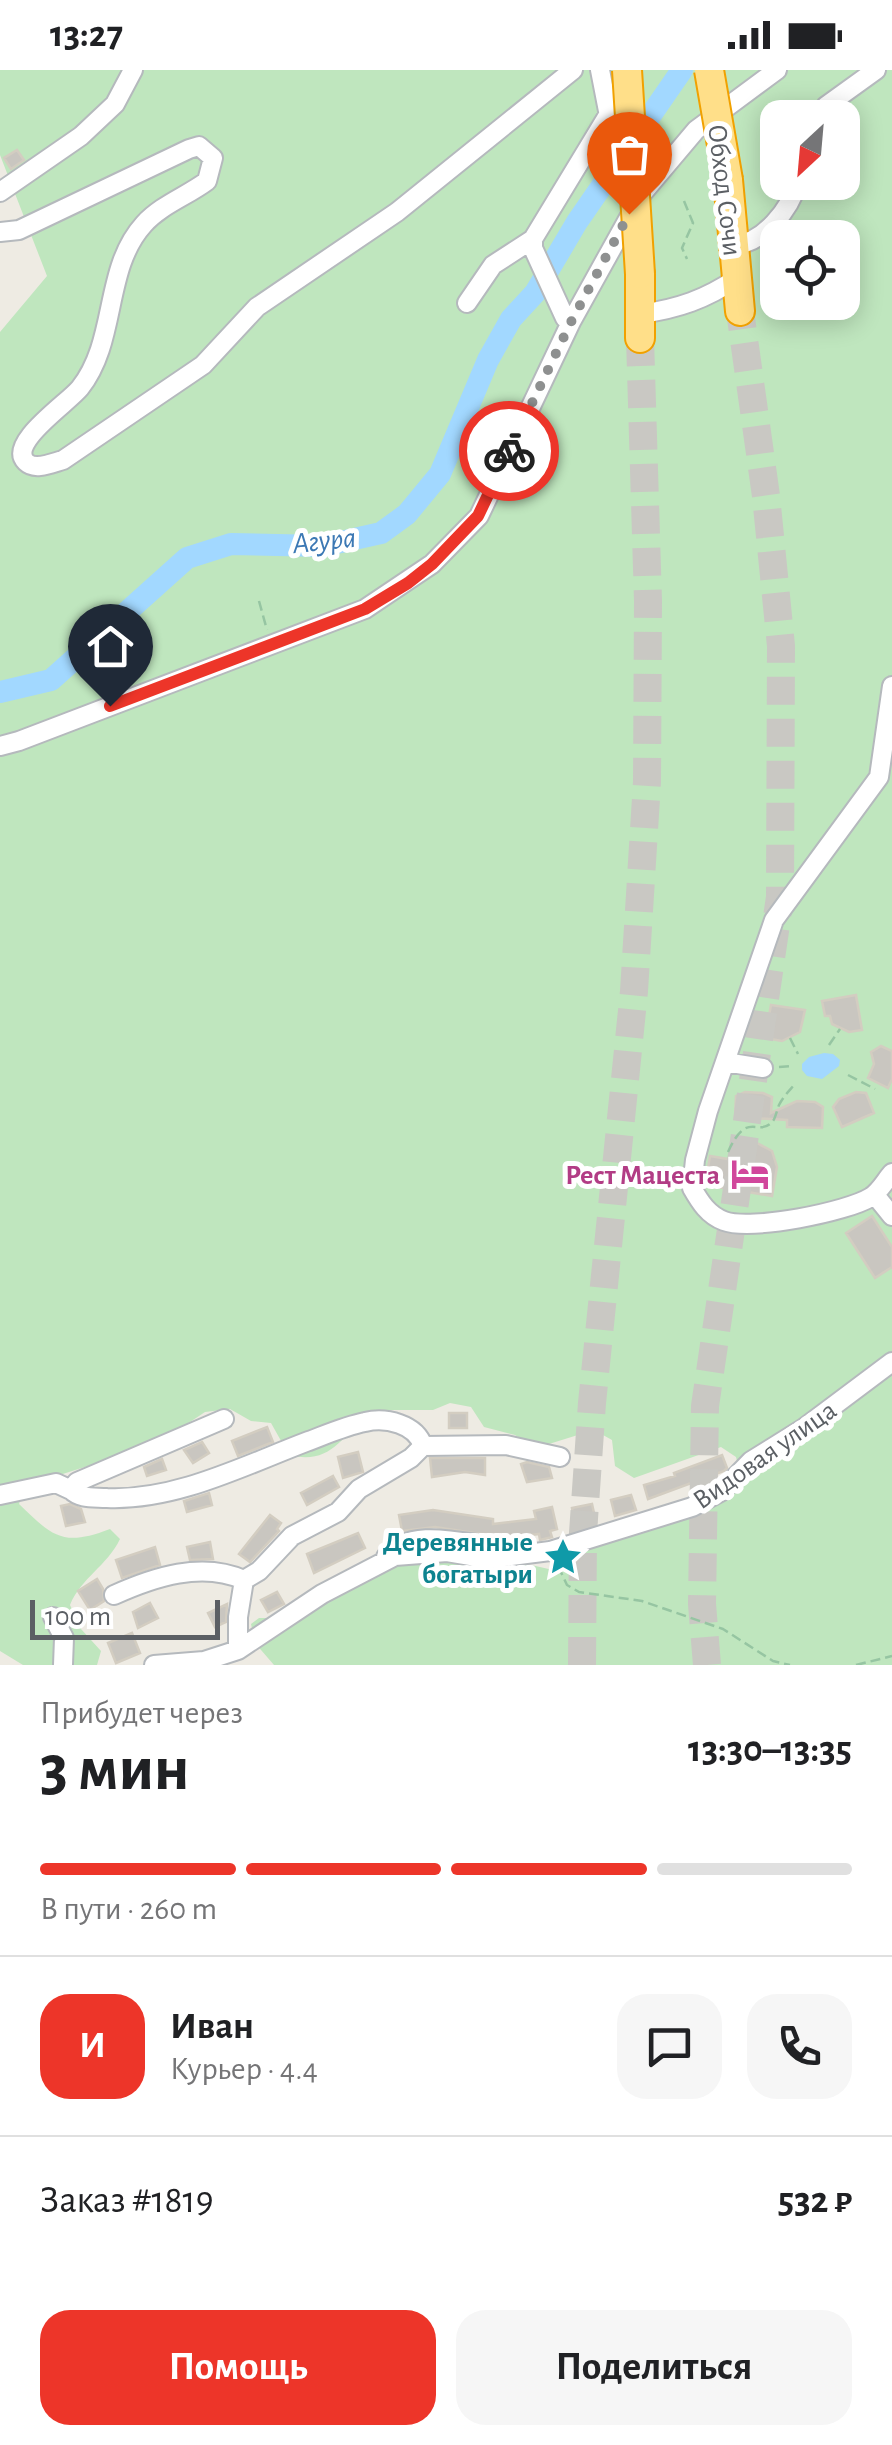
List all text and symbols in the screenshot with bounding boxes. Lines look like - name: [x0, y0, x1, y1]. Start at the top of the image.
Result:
- text: 13:27: [50, 16, 123, 54]
- north arrow: [760, 100, 860, 200]
- map controls: [760, 100, 860, 320]
- pin: [587, 112, 672, 215]
- street label: Обход Сочи: [702, 123, 746, 258]
- icon: bag: [602, 127, 657, 182]
- button: locate: [760, 220, 860, 320]
- courier: [459, 401, 559, 501]
- icon: bike: [482, 424, 537, 479]
- water label: Агура: [290, 523, 357, 559]
- pin: [68, 604, 153, 707]
- icon: home: [83, 619, 138, 674]
- hotel icon: Рест Мацеста: [729, 1153, 771, 1195]
- place label: Рест Мацеста: [565, 1162, 720, 1190]
- street label: Видовая улица: [688, 1396, 842, 1515]
- place label: Деревянные богатыри: [383, 1529, 533, 1589]
- place icon: Деревянные богатыри: [542, 1536, 584, 1578]
- scale bar: [30, 1595, 220, 1640]
- text: 100 m: [45, 1603, 111, 1631]
- text: Прибудет через: [40, 1697, 243, 1729]
- text: 13:30–13:35: [688, 1731, 852, 1769]
- text: 3 мин: [40, 1737, 190, 1802]
- text: В пути · 260 m: [40, 1893, 217, 1925]
- button: chat: [617, 1994, 722, 2099]
- button: phone: [747, 1994, 852, 2099]
- text: Иван: [170, 2008, 254, 2046]
- text: И: [79, 2027, 106, 2065]
- text: Курьер · 4.4: [170, 2053, 318, 2085]
- text: Заказ #1819: [40, 2182, 214, 2220]
- text: 532 ₽: [778, 2182, 852, 2220]
- button: Помощь: [40, 2310, 436, 2425]
- button: Поделиться: [456, 2310, 852, 2425]

